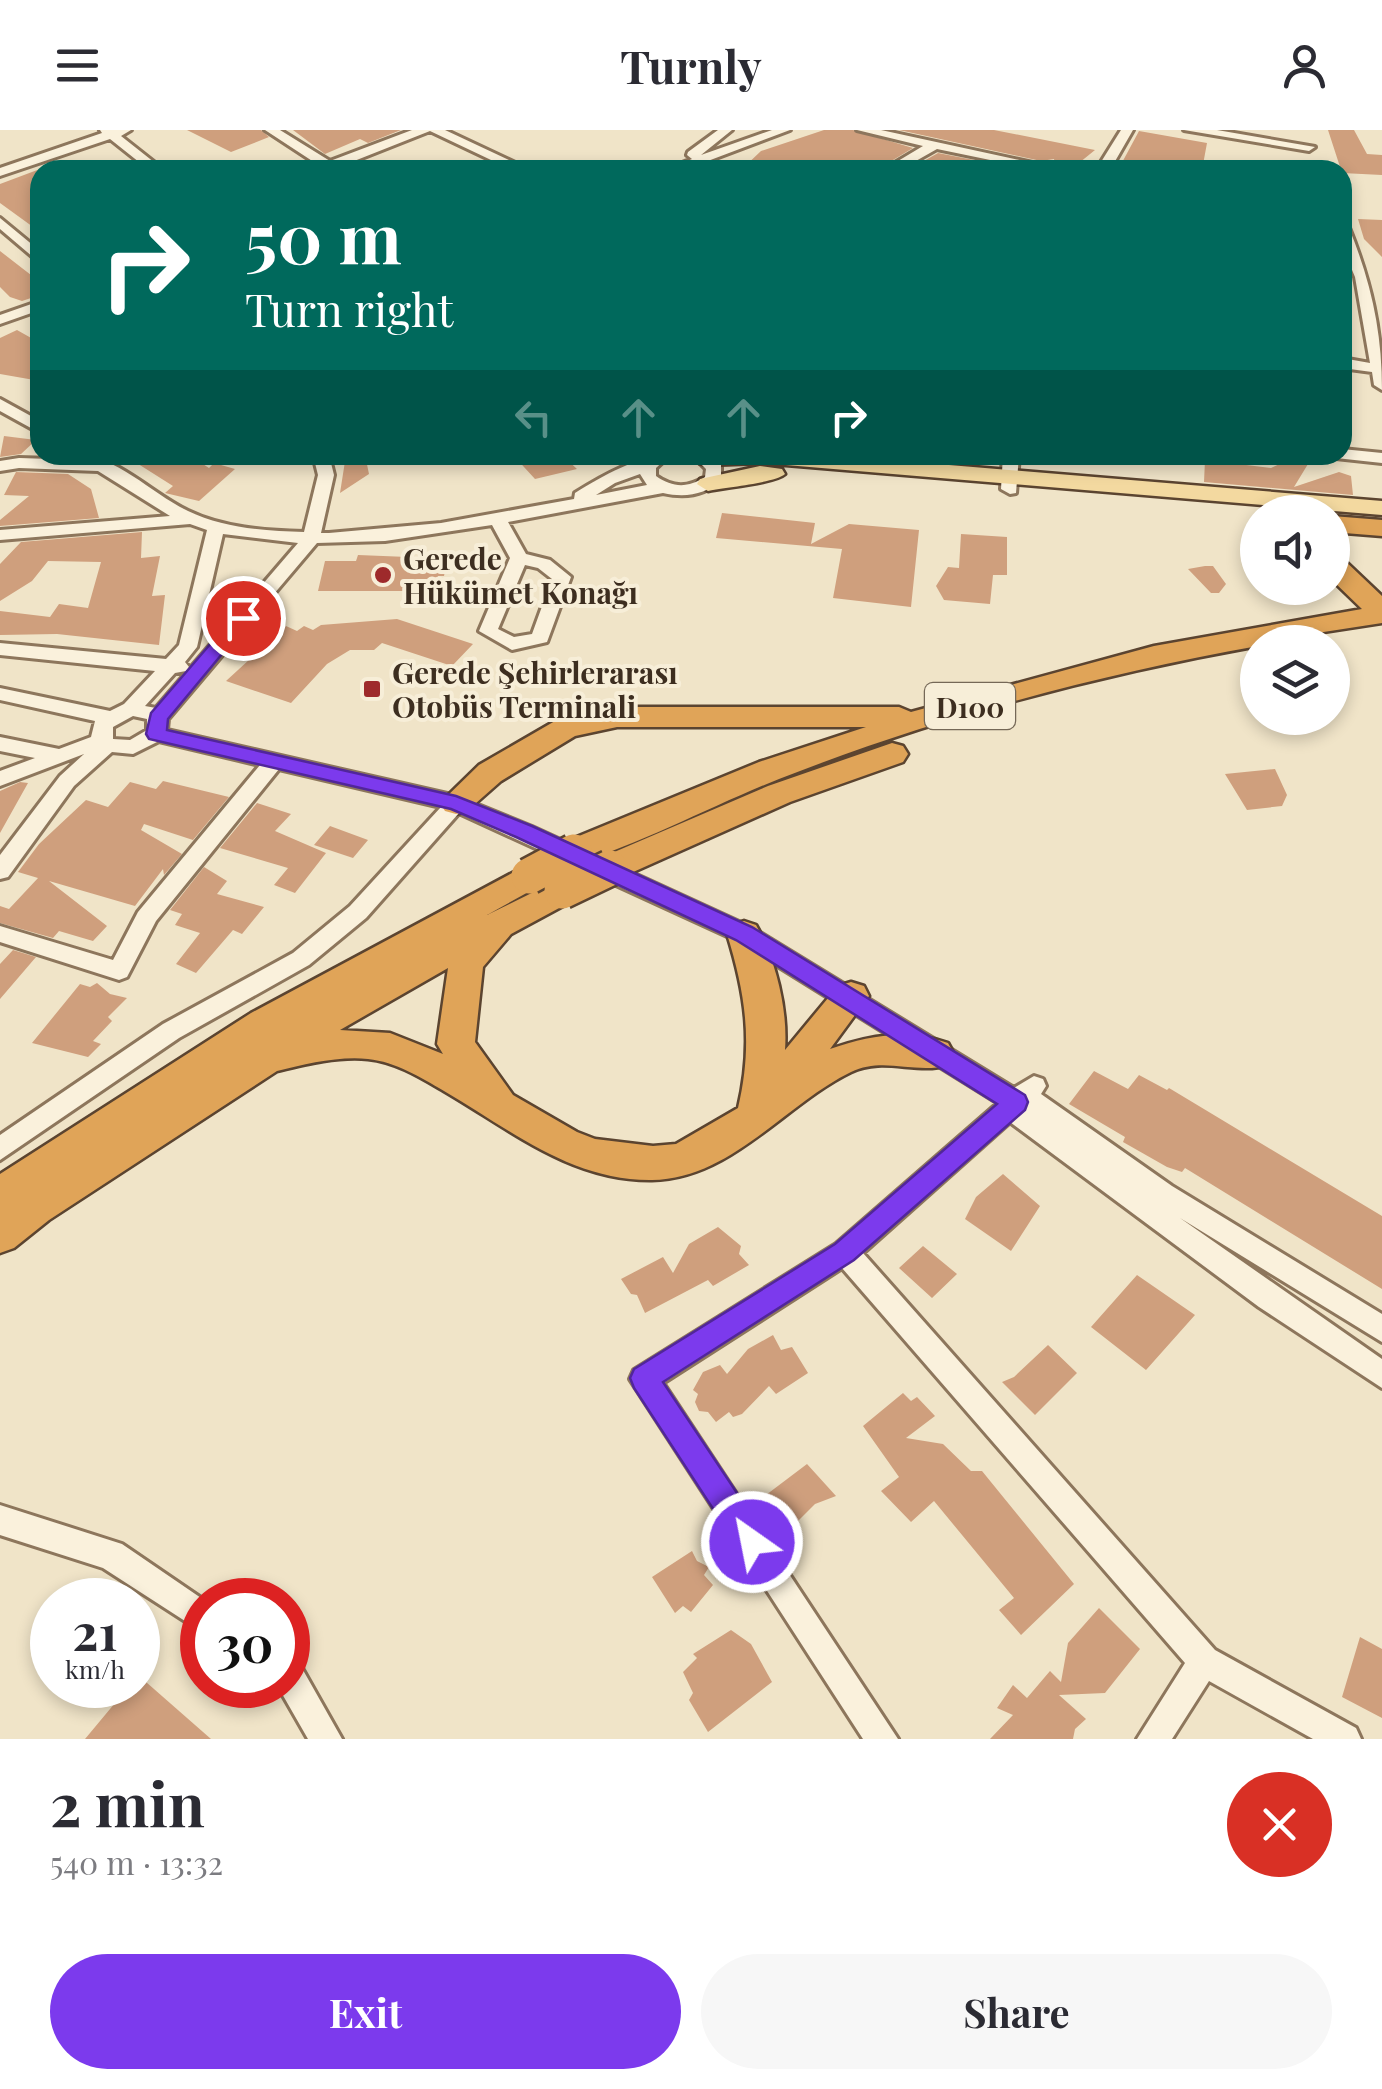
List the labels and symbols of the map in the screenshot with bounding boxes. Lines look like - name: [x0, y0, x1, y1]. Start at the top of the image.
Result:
- place label: Gerede Hükümet Konağı: [403, 538, 638, 612]
- marker: Gerede Hükümet Konağı: [372, 564, 394, 586]
- pin: [201, 576, 286, 661]
- place label: Gerede Şehirlerarası Otobüs Terminali: [392, 652, 678, 726]
- marker: Gerede Şehirlerarası Otobüs Terminali: [361, 678, 383, 700]
- road number: D100: [925, 683, 1015, 729]
- position arrow: [700, 1490, 804, 1594]
- speed limit sign: 30: [180, 1578, 310, 1708]

